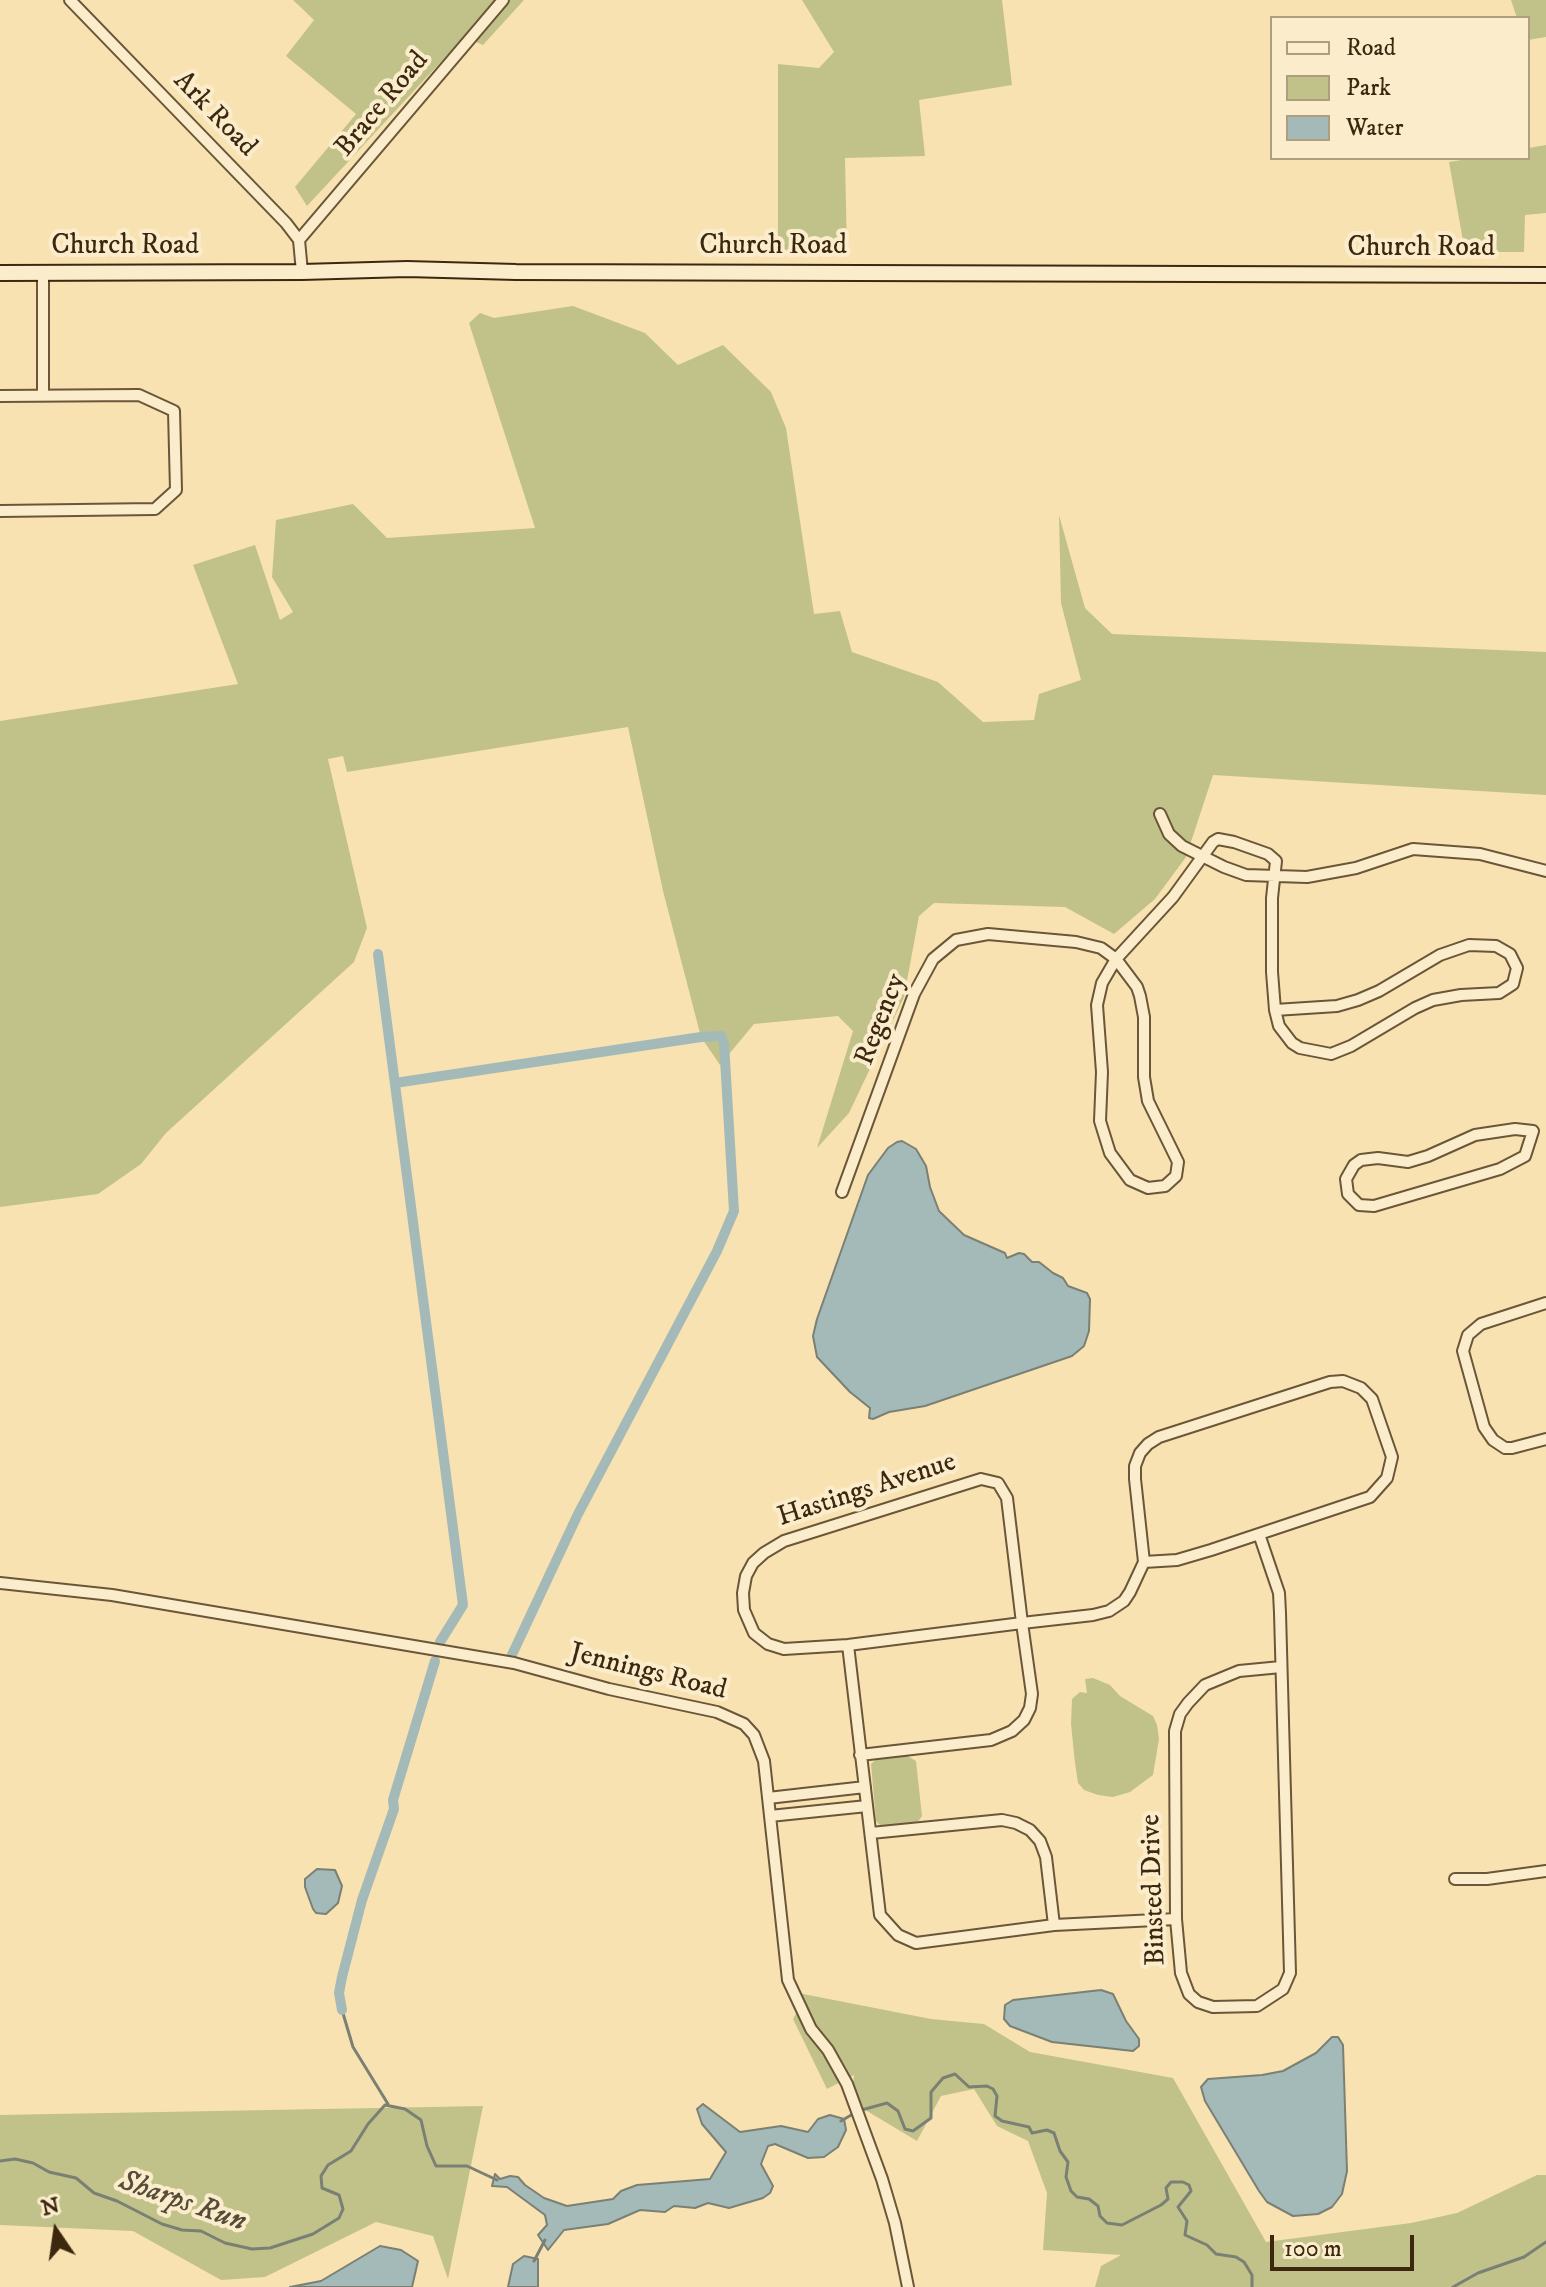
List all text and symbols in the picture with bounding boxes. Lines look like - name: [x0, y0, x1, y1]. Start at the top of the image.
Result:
- legend: [1270, 16, 1530, 160]
- text: Road: [1346, 33, 1396, 63]
- street label: Brace Road: [329, 45, 437, 165]
- street label: Ark Road: [165, 65, 263, 165]
- text: Park: [1346, 73, 1391, 103]
- text: Water: [1346, 113, 1403, 143]
- street label: Church Road: [51, 230, 199, 264]
- street label: Church Road: [699, 230, 847, 264]
- street label: Church Road: [1347, 232, 1495, 266]
- street label: Regency: [849, 970, 915, 1070]
- street label: Hastings Avenue: [774, 1446, 960, 1536]
- street label: Jennings Road: [566, 1637, 730, 1709]
- street label: Binsted Drive: [1136, 1814, 1174, 1966]
- water label: Sharps Run: [114, 2164, 250, 2242]
- north arrow: [16, 2191, 96, 2271]
- text: N: [39, 2192, 62, 2222]
- scale bar: [1274, 2219, 1418, 2269]
- text: 100 m: [1284, 2234, 1342, 2264]

